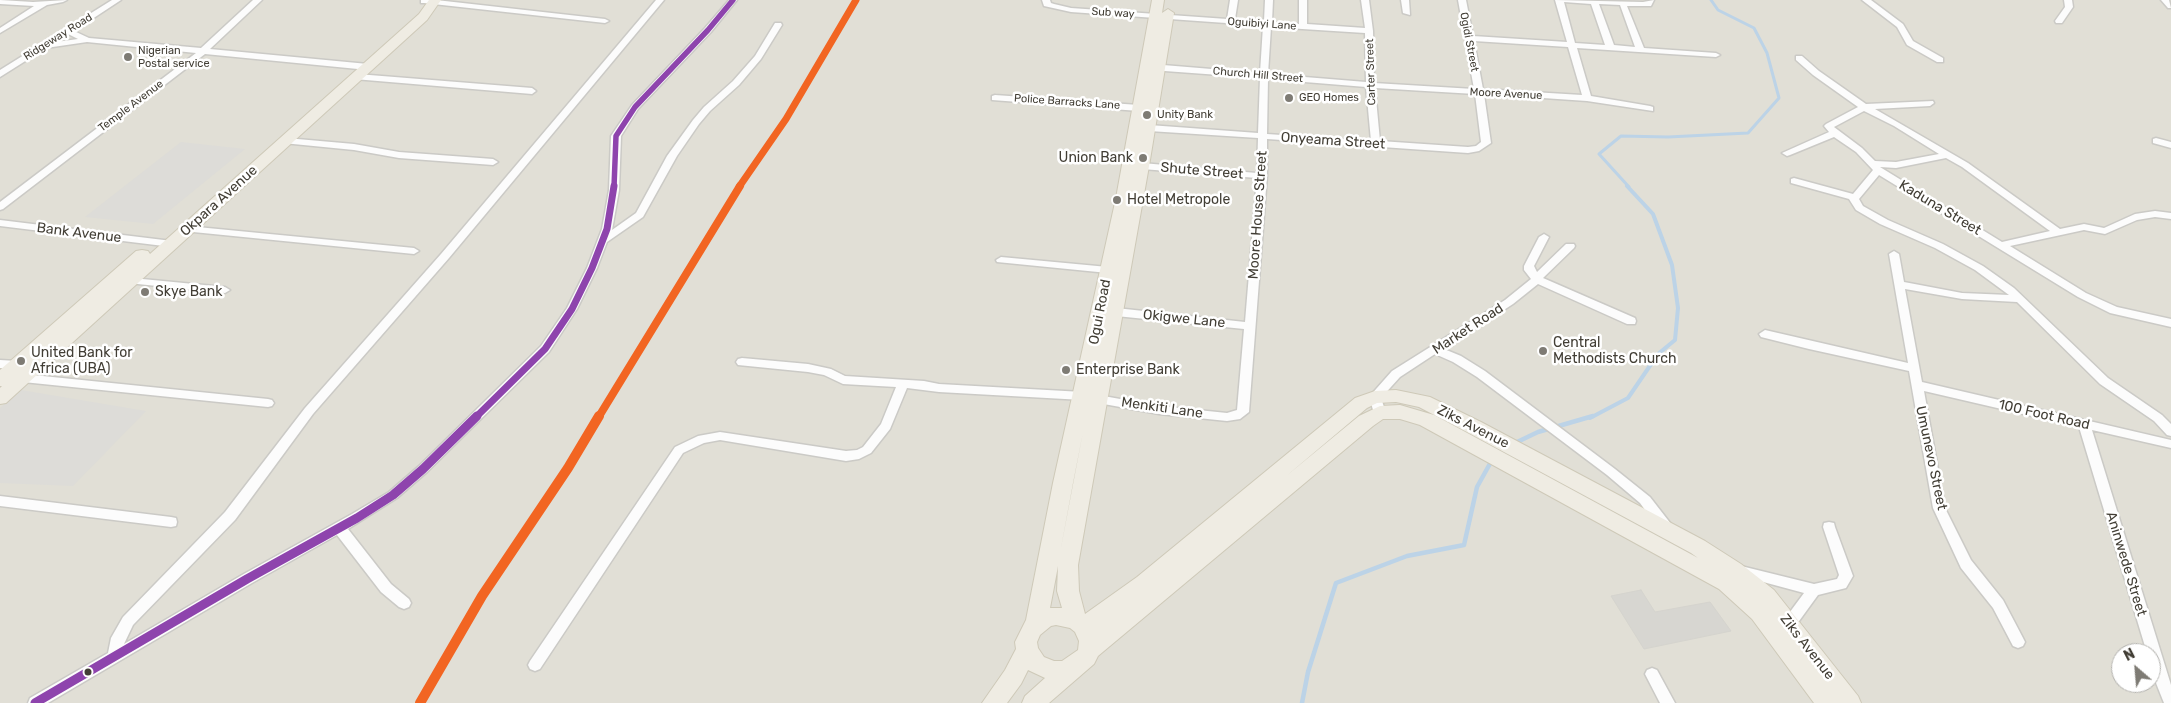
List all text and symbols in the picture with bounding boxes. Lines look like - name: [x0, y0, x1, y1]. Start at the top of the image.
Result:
- street label: Sub way: [1091, 5, 1135, 21]
- street label: Ridgeway Road: [21, 11, 95, 63]
- street label: Ogidi Street: [1457, 11, 1481, 73]
- street label: Oguibiyi Lane: [1227, 15, 1297, 33]
- street label: Carter Street: [1363, 38, 1379, 106]
- place label: Nigerian Postal service: [138, 44, 210, 70]
- marker: Nigerian Postal service: [122, 51, 134, 63]
- street label: Church Hill Street: [1212, 64, 1304, 86]
- street label: Temple Avenue: [96, 77, 166, 135]
- street label: Moore Avenue: [1469, 86, 1543, 102]
- place label: GEO Homes: [1299, 91, 1359, 105]
- street label: Police Barracks Lane: [1013, 92, 1121, 112]
- marker: GEO Homes: [1283, 92, 1295, 104]
- place label: Unity Bank: [1157, 108, 1213, 122]
- marker: Unity Bank: [1141, 109, 1153, 121]
- street label: Onyeama Street: [1280, 129, 1386, 153]
- place label: Union Bank: [1059, 150, 1133, 166]
- street label: Moore House Street: [1245, 150, 1271, 280]
- marker: Union Bank: [1137, 152, 1149, 164]
- street label: Shute Street: [1160, 159, 1244, 183]
- street label: Okpara Avenue: [177, 162, 261, 240]
- street label: Kaduna Street: [1896, 177, 1984, 239]
- place label: Hotel Metropole: [1127, 192, 1230, 208]
- marker: Hotel Metropole: [1111, 194, 1123, 206]
- street label: Bank Avenue: [36, 219, 122, 247]
- street label: Ogui Road: [1085, 278, 1115, 346]
- place label: Skye Bank: [155, 284, 222, 300]
- marker: Skye Bank: [139, 286, 151, 298]
- street label: Market Road: [1429, 300, 1507, 358]
- street label: Okigwe Lane: [1142, 306, 1226, 332]
- place label: Central Methodists Church: [1553, 335, 1677, 368]
- place label: United Bank for Africa (UBA): [31, 345, 133, 378]
- marker: Central Methodists Church: [1537, 345, 1549, 357]
- marker: United Bank for Africa (UBA): [15, 355, 27, 367]
- place label: Enterprise Bank: [1076, 362, 1180, 378]
- marker: Enterprise Bank: [1060, 364, 1072, 376]
- street label: Menkiti Lane: [1120, 394, 1204, 422]
- street label: 100 Foot Road: [1997, 396, 2091, 434]
- street label: Ziks Avenue: [1434, 402, 1512, 452]
- street label: Umunevo Street: [1912, 404, 1950, 512]
- street label: Aninwede Street: [2102, 510, 2150, 618]
- street label: Ziks Avenue: [1776, 611, 1838, 683]
- north arrow: [2111, 643, 2161, 693]
- text: N: [2121, 645, 2138, 665]
- unlabelled marker: [83, 667, 93, 677]

